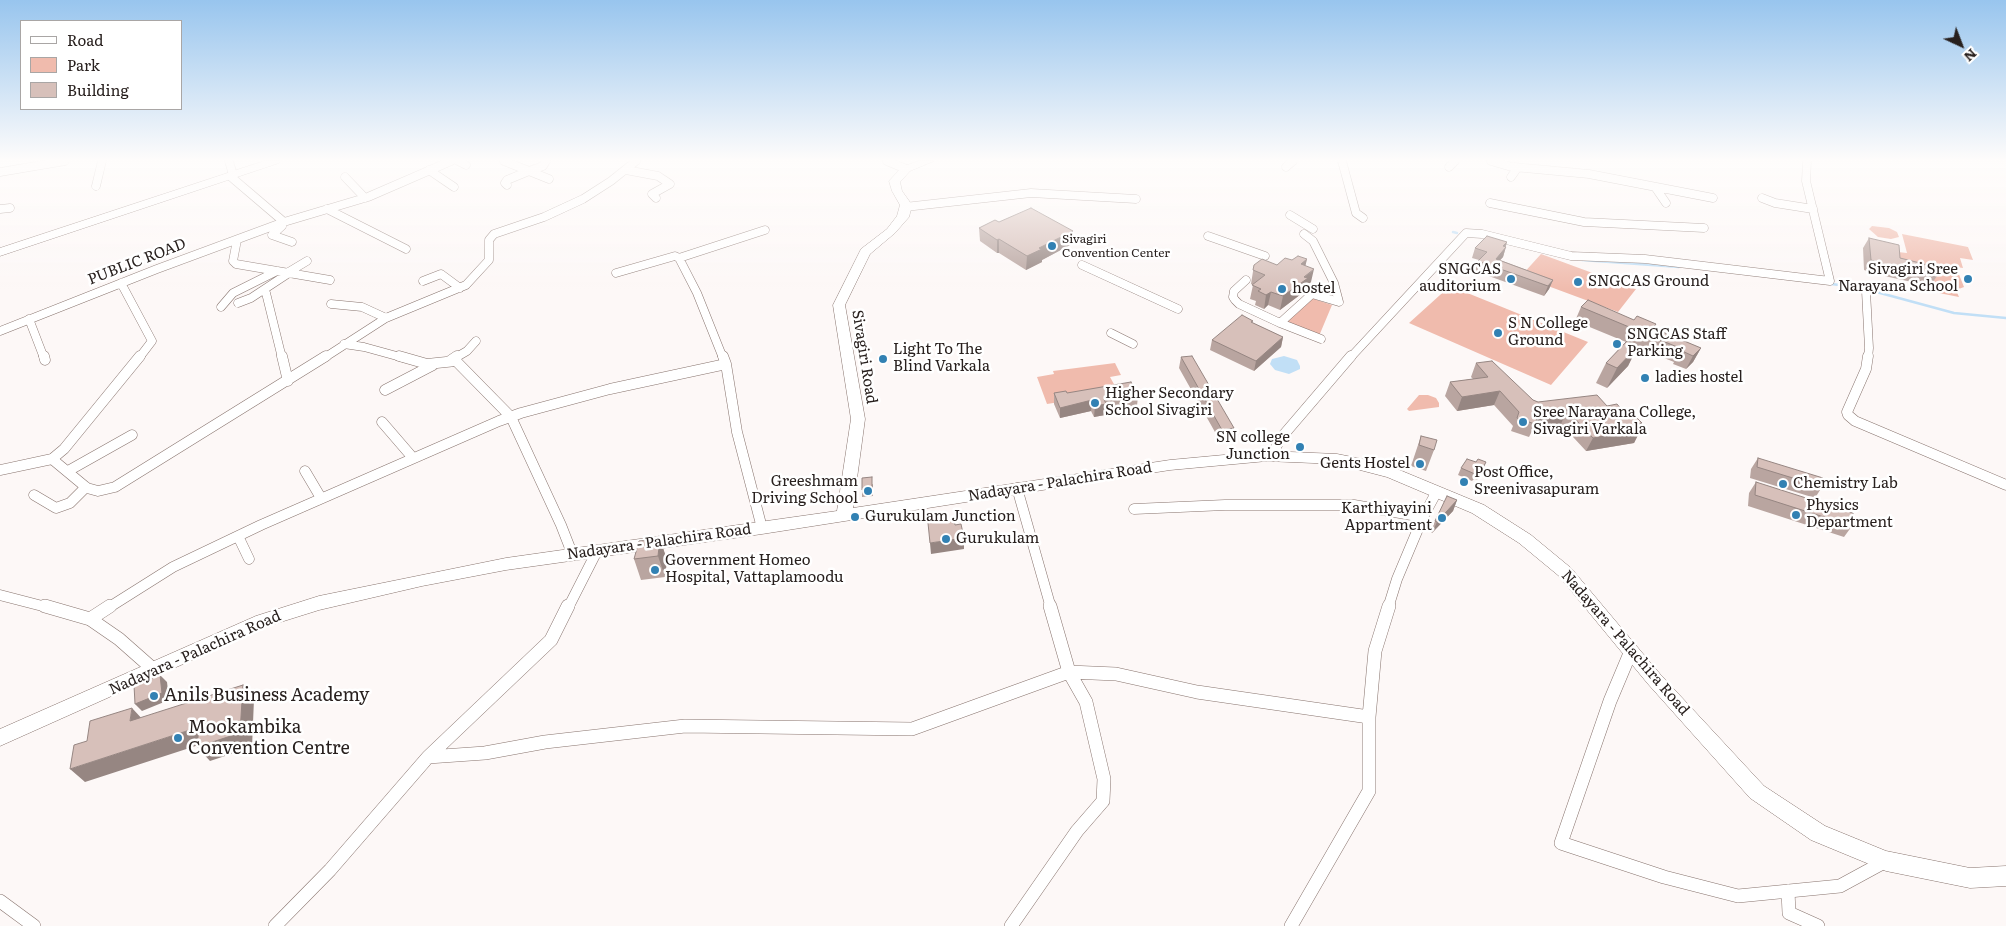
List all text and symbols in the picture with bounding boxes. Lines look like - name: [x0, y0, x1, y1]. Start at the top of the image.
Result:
- legend: [20, 20, 182, 110]
- north arrow: [1936, 20, 1986, 70]
- text: Road: [67, 28, 103, 51]
- text: N: [1960, 45, 1982, 67]
- text: Park: [67, 53, 100, 76]
- text: Building: [67, 78, 129, 101]
- place label: Sivagiri Convention Center: [1062, 232, 1170, 260]
- street label: PUBLIC ROAD: [85, 235, 189, 289]
- marker: Sivagiri Convention Center: [1046, 240, 1058, 252]
- place label: SNGCAS auditorium: [1419, 261, 1501, 296]
- place label: Sivagiri Sree Narayana School: [1838, 261, 1958, 296]
- marker: SNGCAS auditorium: [1505, 273, 1517, 285]
- place label: SNGCAS Ground: [1588, 273, 1709, 291]
- marker: Sivagiri Sree Narayana School: [1962, 273, 1974, 285]
- marker: SNGCAS Ground: [1572, 276, 1584, 288]
- place label: hostel: [1292, 280, 1336, 298]
- marker: hostel: [1276, 283, 1288, 295]
- street label: Sivagiri Road: [848, 309, 880, 405]
- place label: S N College Ground: [1508, 315, 1588, 350]
- place label: SNGCAS Staff Parking: [1627, 326, 1726, 361]
- marker: S N College Ground: [1492, 327, 1504, 339]
- marker: SNGCAS Staff Parking: [1611, 338, 1623, 350]
- place label: Light To The Blind Varkala: [893, 341, 990, 376]
- marker: Light To The Blind Varkala: [877, 353, 889, 365]
- place label: ladies hostel: [1655, 369, 1743, 387]
- marker: ladies hostel: [1639, 372, 1651, 384]
- place label: Higher Secondary School Sivagiri: [1105, 385, 1234, 420]
- marker: Higher Secondary School Sivagiri: [1089, 397, 1101, 409]
- place label: Sree Narayana College, Sivagiri Varkala: [1533, 404, 1696, 439]
- marker: Sree Narayana College, Sivagiri Varkala: [1517, 416, 1529, 428]
- place label: SN college Junction: [1216, 429, 1290, 464]
- marker: SN college Junction: [1294, 441, 1306, 453]
- place label: Gents Hostel: [1320, 455, 1410, 473]
- marker: Gents Hostel: [1414, 458, 1426, 470]
- street label: Nadayara - Palachira Road: [967, 459, 1153, 505]
- place label: Post Office, Sreenivasapuram: [1474, 464, 1599, 499]
- place label: Greeshmam Driving School: [751, 473, 858, 508]
- place label: Chemistry Lab: [1793, 475, 1898, 493]
- marker: Post Office, Sreenivasapuram: [1458, 476, 1470, 488]
- marker: Chemistry Lab: [1777, 478, 1789, 490]
- marker: Greeshmam Driving School: [862, 485, 874, 497]
- place label: Physics Department: [1806, 497, 1893, 532]
- place label: Karthiyayini Appartment: [1341, 500, 1432, 535]
- place label: Gurukulam Junction: [865, 508, 1016, 526]
- marker: Physics Department: [1790, 509, 1802, 521]
- marker: Gurukulam Junction: [849, 511, 861, 523]
- marker: Karthiyayini Appartment: [1436, 512, 1448, 524]
- street label: Nadayara - Palachira Road: [566, 520, 752, 564]
- place label: Gurukulam: [956, 530, 1039, 548]
- marker: Gurukulam: [940, 533, 952, 545]
- place label: Government Homeo Hospital, Vattaplamoodu: [665, 552, 844, 587]
- marker: Government Homeo Hospital, Vattaplamoodu: [649, 564, 661, 576]
- street label: Nadayara - Palachira Road: [1557, 567, 1693, 719]
- street label: Nadayara - Palachira Road: [106, 607, 284, 699]
- place label: Anils Business Academy: [164, 685, 369, 707]
- marker: Anils Business Academy: [148, 690, 160, 702]
- place label: Mookambika Convention Centre: [188, 717, 350, 760]
- marker: Mookambika Convention Centre: [172, 732, 184, 744]

